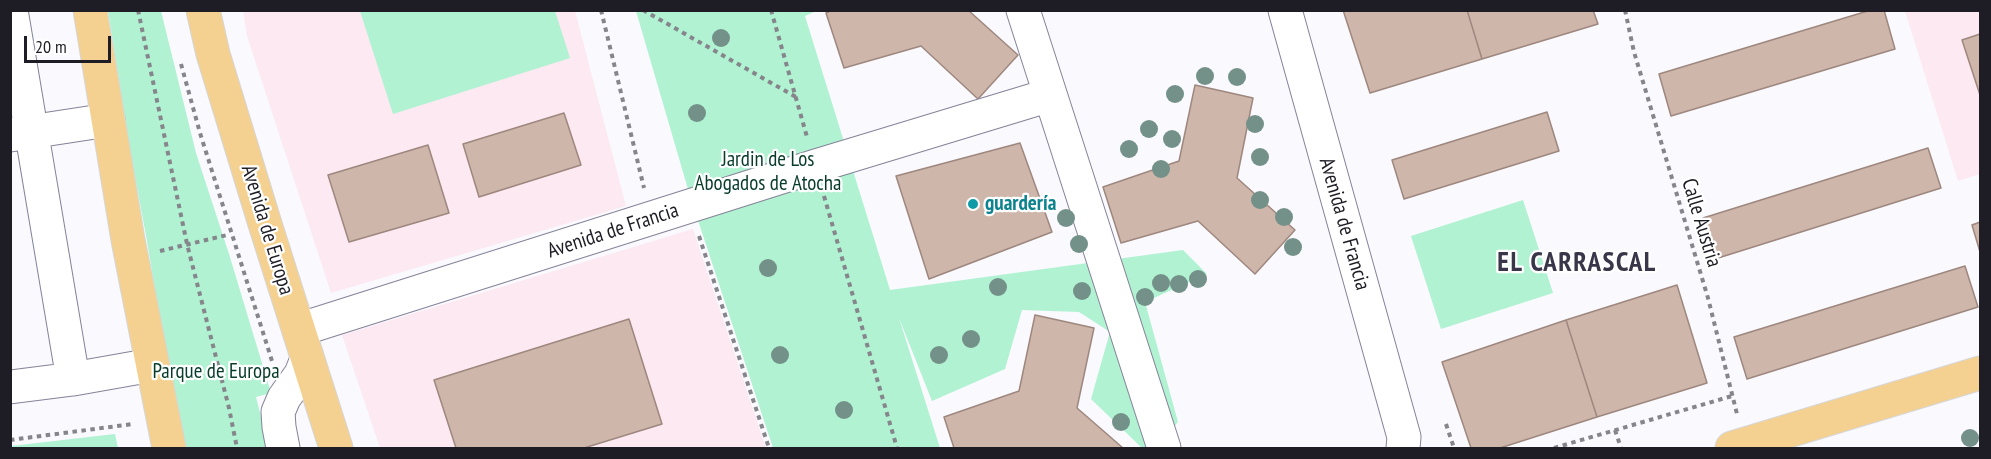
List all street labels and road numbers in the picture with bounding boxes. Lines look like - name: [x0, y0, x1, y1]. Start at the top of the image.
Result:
- street label: Avenida de Francia: [1313, 155, 1375, 293]
- street label: Avenida de Europa: [235, 162, 299, 298]
- street label: Calle Austria: [1676, 176, 1726, 270]
- street label: Avenida de Francia: [544, 198, 682, 264]

